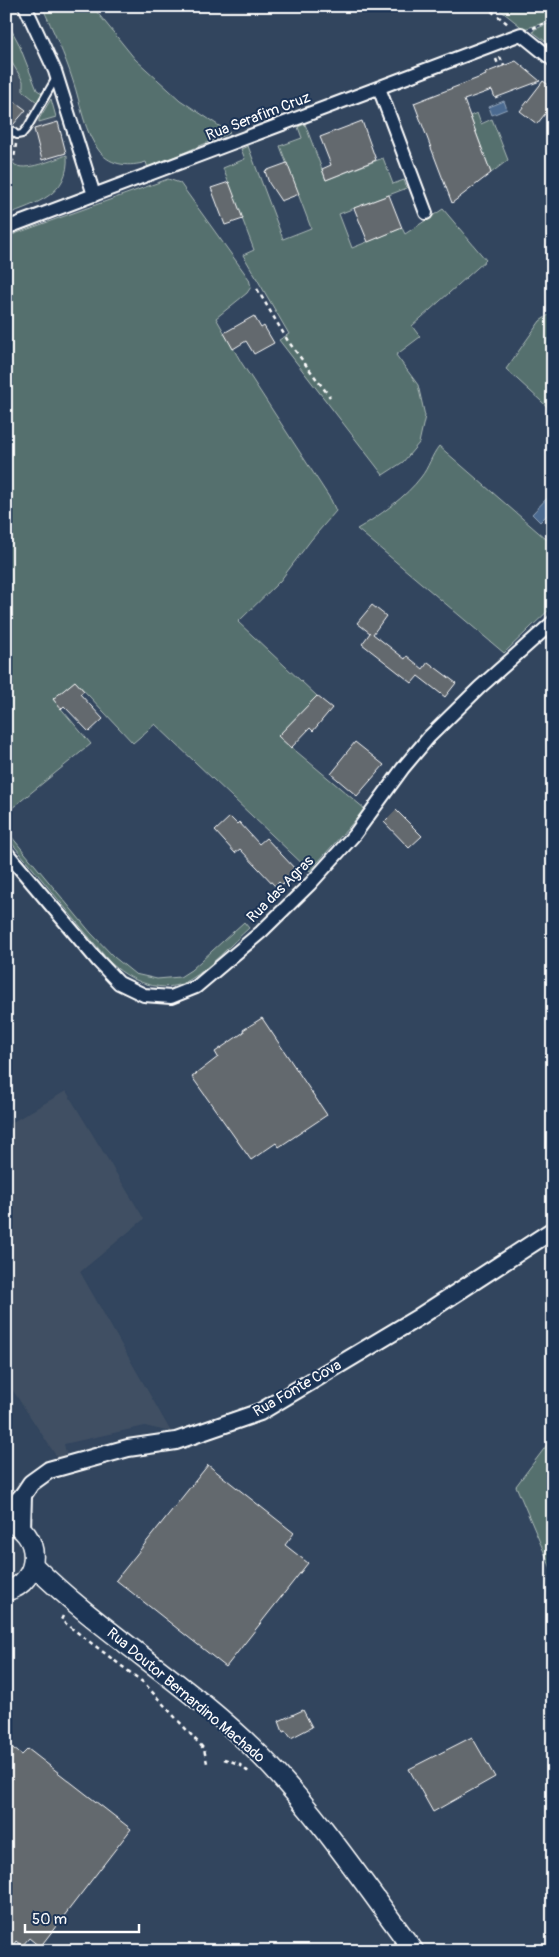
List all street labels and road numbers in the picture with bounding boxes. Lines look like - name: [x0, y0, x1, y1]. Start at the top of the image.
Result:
- street label: Rua Serafim Cruz: [203, 88, 313, 145]
- street label: Rua das Agras: [243, 852, 318, 927]
- street label: Rua Fonte Cova: [250, 1356, 345, 1421]
- street label: Rua Doutor Bernardino Machado: [103, 1624, 269, 1767]

